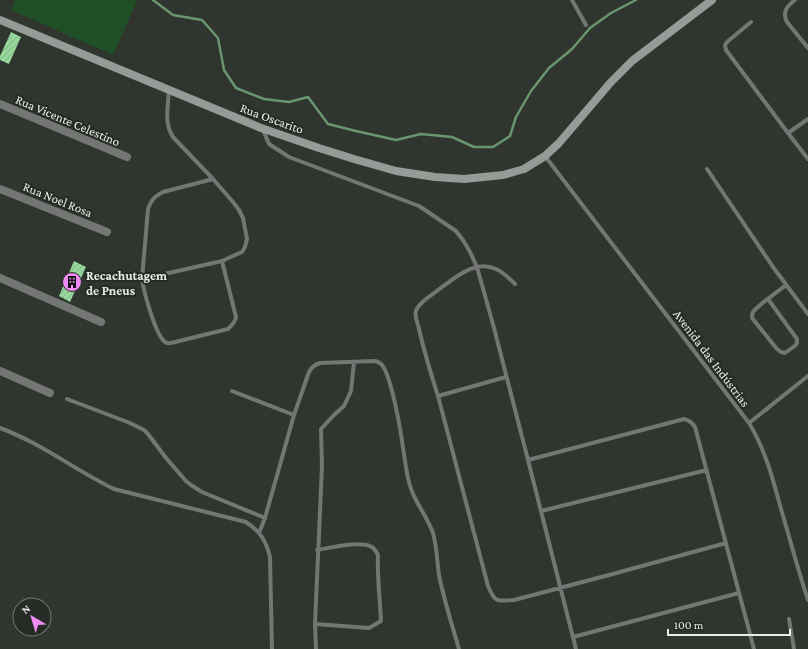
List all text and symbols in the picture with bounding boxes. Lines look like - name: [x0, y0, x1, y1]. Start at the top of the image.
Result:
- street label: Rua Vicente Celestino: [13, 92, 122, 149]
- street label: Rua Oscarito: [238, 100, 306, 137]
- street label: Rua Noel Rosa: [21, 179, 95, 220]
- place label: Recachutagem de Pneus: [86, 268, 167, 298]
- building icon: Recachutagem de Pneus: [61, 271, 83, 293]
- street label: Avenida das Indústrias: [670, 307, 753, 410]
- north arrow: [12, 597, 52, 637]
- text: N: [19, 602, 33, 616]
- scale bar: [668, 611, 790, 637]
- text: 100 m: [674, 618, 704, 632]

